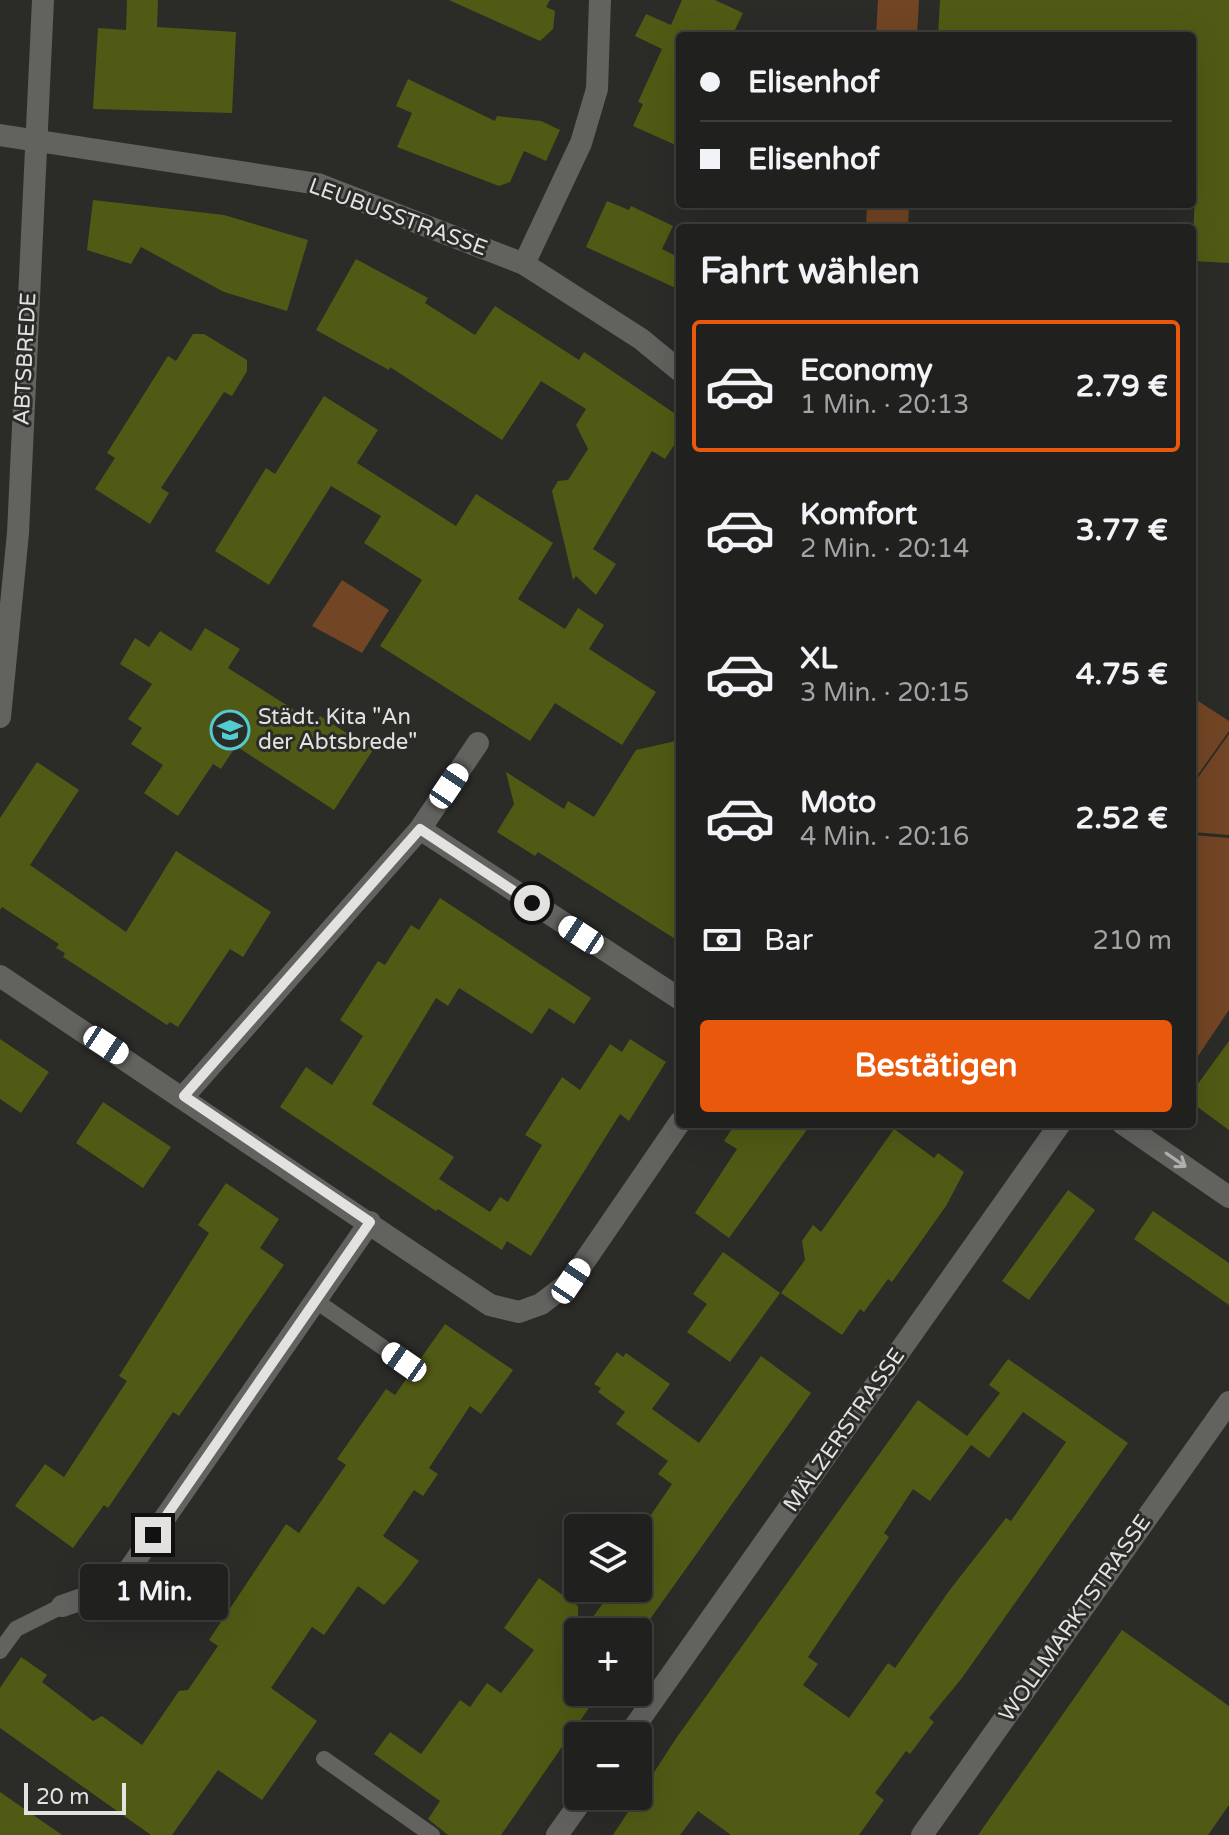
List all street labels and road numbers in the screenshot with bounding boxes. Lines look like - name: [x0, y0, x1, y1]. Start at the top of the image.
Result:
- street label: LEUBUSSTRASSE: [305, 173, 491, 261]
- street label: ABTSBREDE: [9, 292, 41, 426]
- street label: MÄLZERSTRASSE: [778, 1343, 910, 1517]
- street label: WOLLMARKTSTRASSE: [994, 1510, 1156, 1726]

